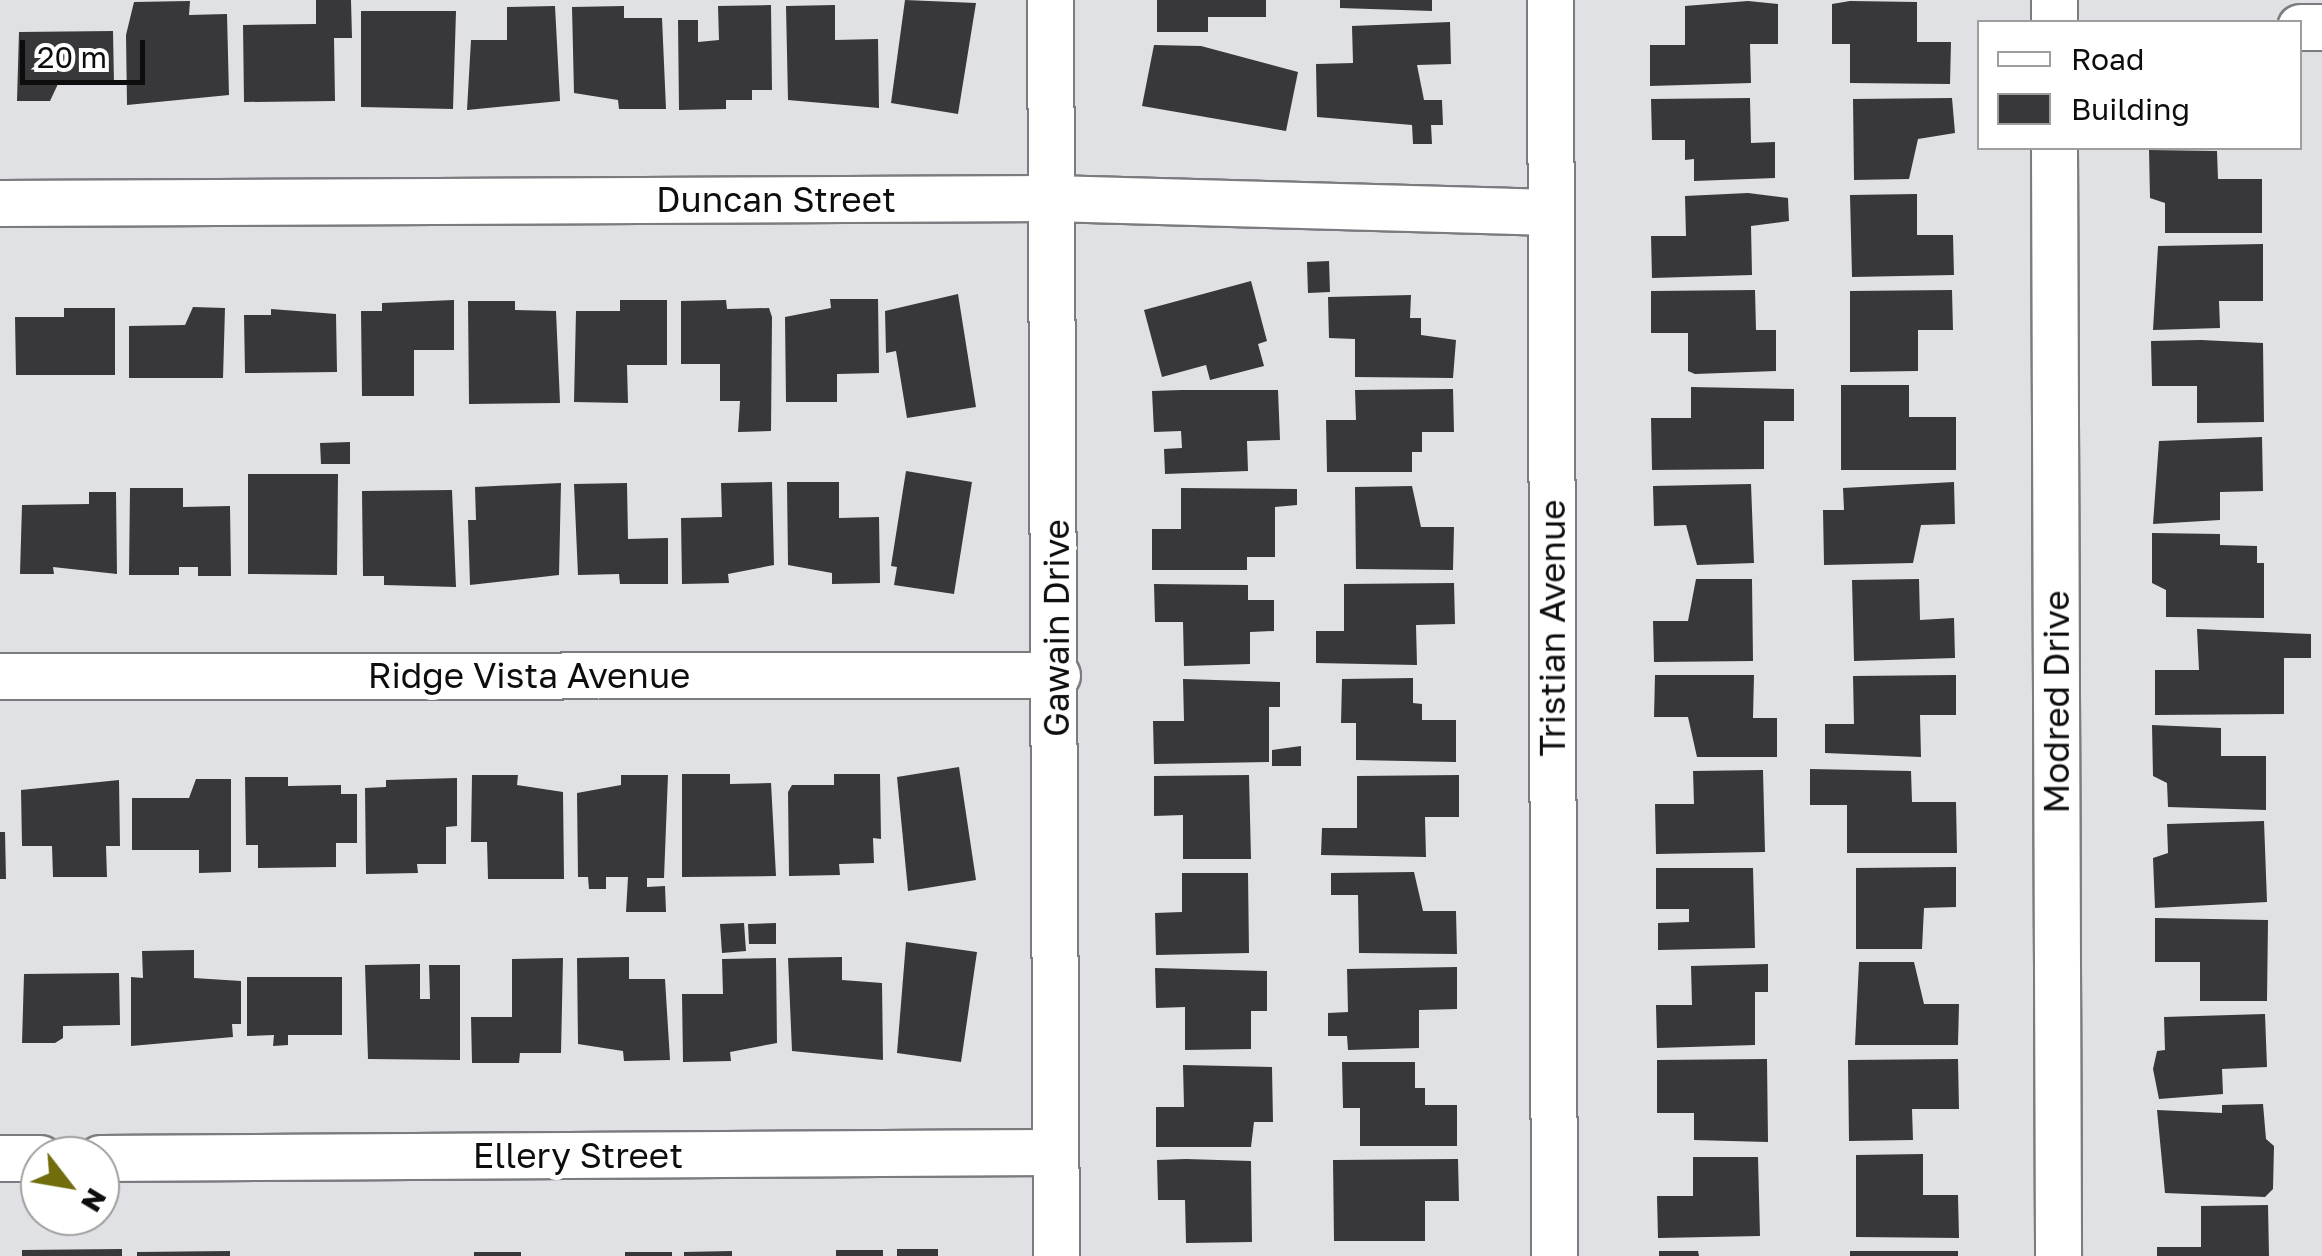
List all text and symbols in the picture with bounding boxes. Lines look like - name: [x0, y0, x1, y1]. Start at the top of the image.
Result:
- scale bar: [25, 20, 150, 82]
- legend: [1977, 20, 2302, 150]
- text: 20 m: [37, 39, 107, 75]
- text: Road: [2071, 41, 2145, 77]
- text: Building: [2071, 91, 2190, 127]
- street label: Duncan Street: [656, 178, 896, 220]
- street label: Tristian Avenue: [1531, 499, 1573, 757]
- street label: Gawain Drive: [1035, 519, 1077, 737]
- street label: Modred Drive: [2035, 590, 2077, 814]
- street label: Ridge Vista Avenue: [368, 654, 690, 696]
- street label: Ellery Street: [473, 1134, 683, 1176]
- north arrow: [20, 1136, 120, 1236]
- text: N: [75, 1183, 114, 1218]

